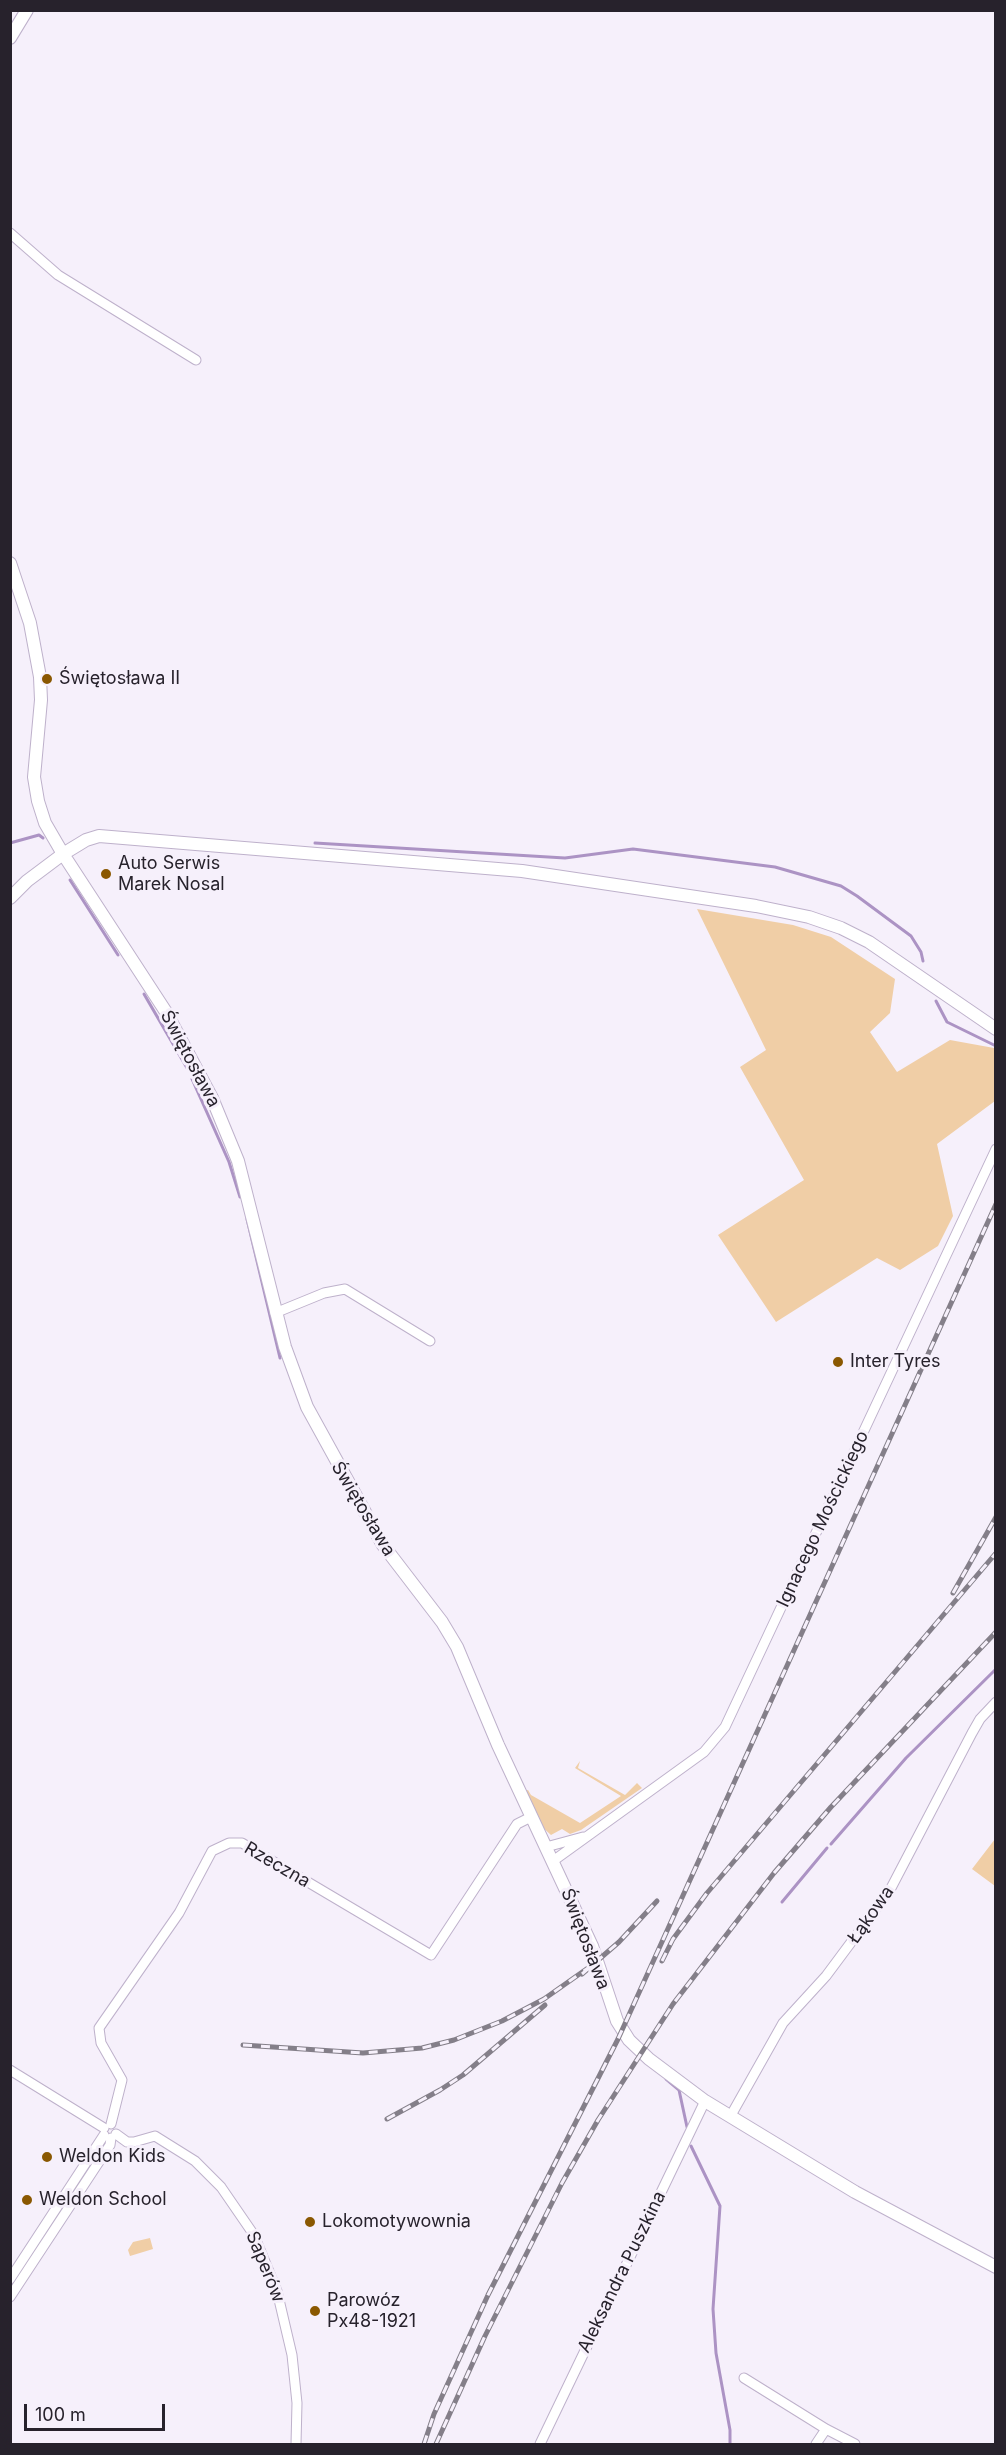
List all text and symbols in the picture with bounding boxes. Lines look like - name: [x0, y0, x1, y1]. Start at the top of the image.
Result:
- place label: Świętosława II: [59, 668, 180, 690]
- marker: Świętosława II: [40, 672, 54, 686]
- place label: Auto Serwis Marek Nosal: [118, 853, 225, 896]
- marker: Auto Serwis Marek Nosal: [99, 867, 113, 881]
- street label: Świętosława: [155, 1007, 225, 1111]
- place label: Inter Tyres: [850, 1351, 941, 1373]
- marker: Inter Tyres: [831, 1355, 845, 1369]
- street label: Ignacego Mościckiego: [773, 1427, 873, 1611]
- street label: Świętosława: [326, 1458, 400, 1560]
- street label: Rzeczna: [240, 1838, 314, 1892]
- street label: Łąkowa: [843, 1882, 899, 1948]
- street label: Świętosława: [556, 1885, 614, 1993]
- place label: Weldon Kids: [59, 2146, 165, 2168]
- marker: Weldon Kids: [40, 2150, 54, 2164]
- street label: Aleksandra Puszkina: [574, 2188, 670, 2356]
- place label: Weldon School: [39, 2189, 167, 2211]
- marker: Weldon School: [20, 2193, 34, 2207]
- place label: Lokomotywownia: [322, 2211, 471, 2233]
- marker: Lokomotywownia: [303, 2215, 317, 2229]
- street label: Saperów: [241, 2228, 289, 2306]
- place label: Parowóz Px48-1921: [327, 2290, 416, 2332]
- marker: Parowóz Px48-1921: [308, 2304, 322, 2318]
- scale bar: [27, 2392, 168, 2430]
- text: 100 m: [35, 2404, 86, 2425]

